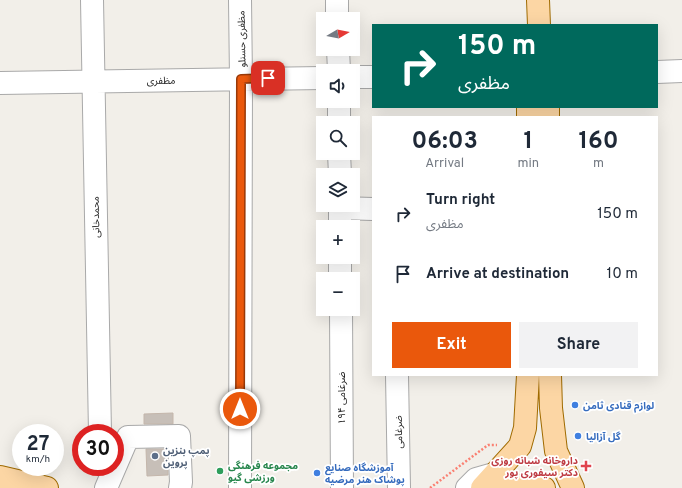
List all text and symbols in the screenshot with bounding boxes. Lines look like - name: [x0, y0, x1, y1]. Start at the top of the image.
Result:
- street label: مظفری حسنلو: [236, 10, 249, 67]
- north arrow: [316, 12, 360, 56]
- map controls: [316, 12, 360, 316]
- text: 150 m: [458, 29, 536, 65]
- icon: right: [392, 40, 444, 92]
- pin: [251, 61, 285, 95]
- button: sound: [316, 64, 360, 108]
- icon: arrive: [257, 67, 279, 89]
- text: مظفری: [458, 73, 510, 96]
- street label: مظفری: [146, 75, 176, 88]
- button: search: [316, 116, 360, 160]
- text: 06:03: [411, 127, 478, 157]
- text: 1: [523, 127, 533, 157]
- text: 160: [578, 127, 619, 157]
- text: Arrival: [425, 156, 464, 172]
- text: min: [517, 156, 539, 172]
- text: m: [593, 156, 604, 172]
- button: layers: [316, 168, 360, 212]
- text: Turn right: [426, 191, 495, 210]
- street label: محمدخانی: [90, 196, 103, 238]
- icon: right: [392, 203, 414, 225]
- text: 150 m: [597, 205, 638, 224]
- text: مظفری: [426, 217, 464, 233]
- button: +: [316, 220, 360, 264]
- icon: arrive: [392, 263, 414, 285]
- text: Arrive at destination: [426, 265, 569, 284]
- text: 10 m: [607, 265, 638, 284]
- button: −: [316, 272, 360, 316]
- button: Exit: [392, 322, 511, 368]
- button: Share: [519, 322, 638, 368]
- street label: ضرغامی ۱۹۴: [336, 372, 349, 424]
- position arrow: [219, 388, 261, 430]
- marker: لوازم قنادی ثامن: [570, 400, 580, 410]
- place label: لوازم قنادی ثامن: [583, 400, 654, 413]
- street label: ضرغامی: [393, 415, 406, 449]
- speed limit sign: 30: [72, 424, 124, 476]
- marker: گل آزالیا: [573, 431, 583, 441]
- place label: گل آزالیا: [586, 431, 621, 444]
- text: 27: [27, 432, 49, 458]
- place label: پمپ بنزین پروین: [163, 445, 210, 470]
- marker: پمپ بنزین پروین: [150, 451, 160, 461]
- text: km/h: [26, 453, 50, 466]
- place label: داروخانه شبانه روزی دکتر سیفوری پور: [491, 455, 578, 480]
- place label: مجموعه فرهنگی ورزشی گیو: [228, 460, 298, 485]
- marker: داروخانه شبانه روزی دکتر سیفوری پور: [581, 461, 591, 471]
- place label: آموزشگاه صنایع پوشاک هنر مرضیه: [325, 462, 405, 487]
- marker: مجموعه فرهنگی ورزشی گیو: [215, 466, 225, 476]
- marker: آموزشگاه صنایع پوشاک هنر مرضیه: [312, 468, 322, 478]

